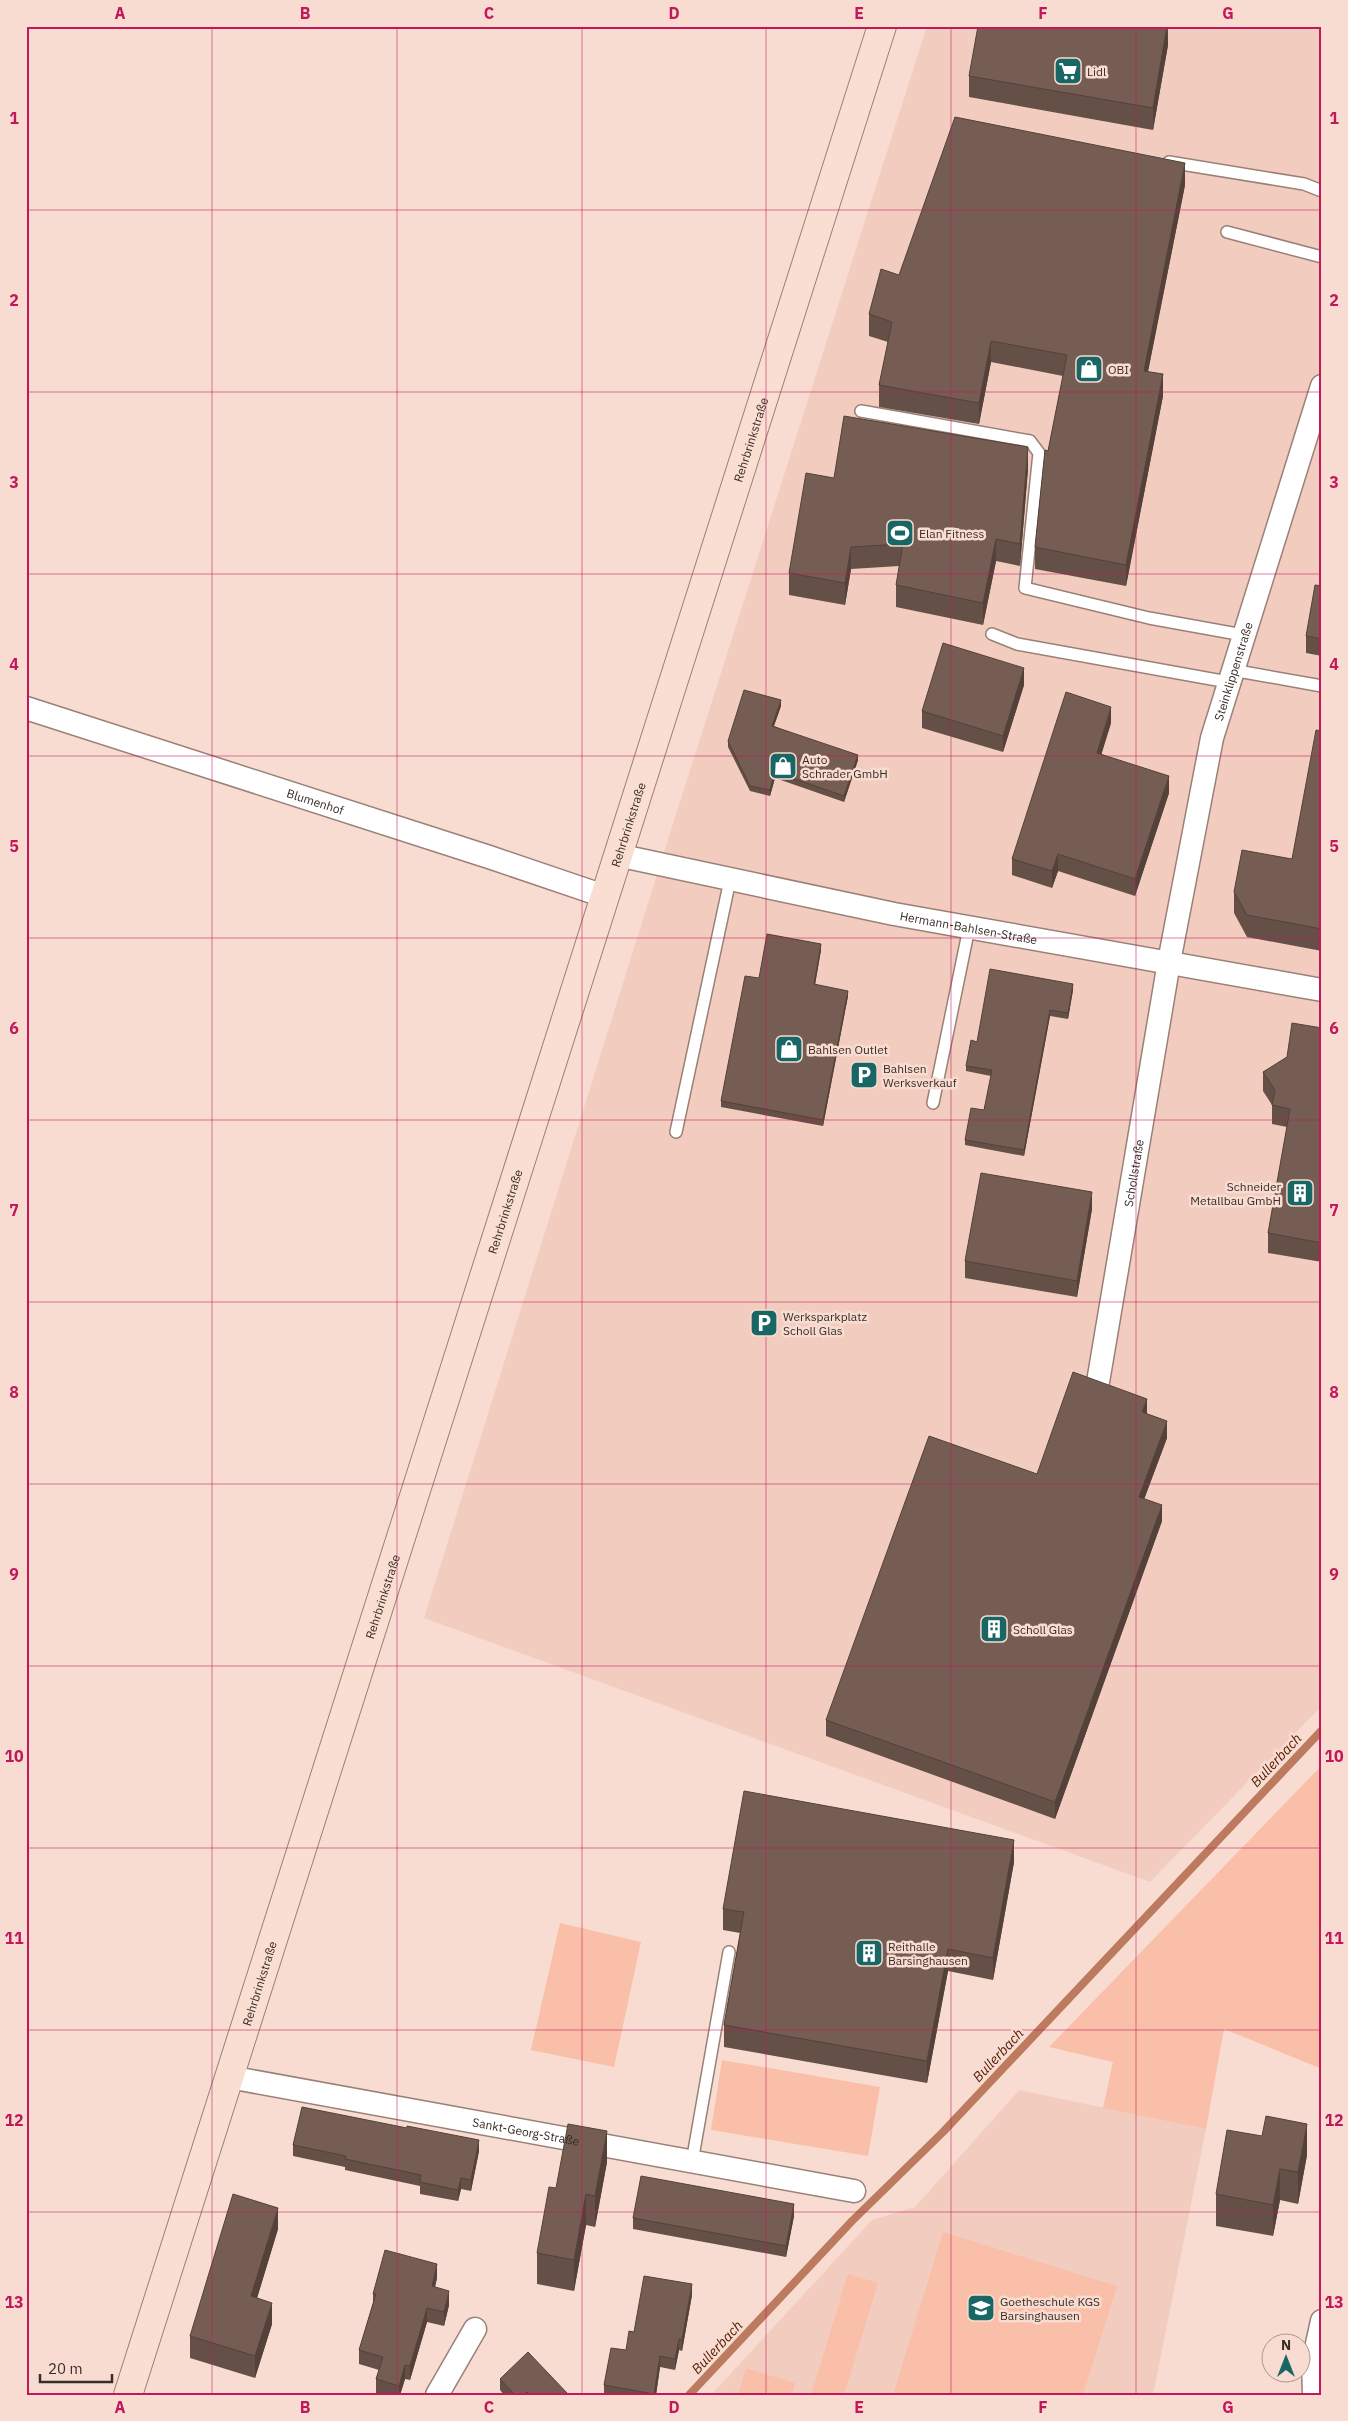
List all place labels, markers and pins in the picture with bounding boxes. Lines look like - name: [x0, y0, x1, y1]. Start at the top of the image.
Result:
- supermarket icon: Lidl: [1053, 56, 1083, 86]
- place label: Lidl: [1087, 64, 1106, 79]
- shop icon: OBI: [1074, 354, 1104, 384]
- place label: OBI: [1108, 362, 1129, 377]
- sports icon: Elan Fitness: [885, 518, 915, 548]
- place label: Elan Fitness: [919, 526, 984, 541]
- shop icon: Auto Schrader GmbH: [768, 751, 798, 781]
- place label: Auto Schrader GmbH: [802, 752, 888, 781]
- shop icon: Bahlsen Outlet: [774, 1034, 804, 1064]
- place label: Bahlsen Outlet: [808, 1042, 888, 1057]
- parking icon: Bahlsen Werksverkauf: [849, 1060, 879, 1090]
- place label: Bahlsen Werksverkauf: [883, 1061, 957, 1090]
- building icon: Schneider Metallbau GmbH: [1285, 1178, 1315, 1208]
- place label: Schneider Metallbau GmbH: [1190, 1179, 1282, 1208]
- parking icon: Werksparkplatz Scholl Glas: [749, 1308, 779, 1338]
- place label: Werksparkplatz Scholl Glas: [783, 1309, 867, 1338]
- building icon: Scholl Glas: [979, 1614, 1009, 1644]
- place label: Scholl Glas: [1013, 1622, 1073, 1637]
- building icon: Reithalle Barsinghausen: [854, 1938, 884, 1968]
- place label: Reithalle Barsinghausen: [888, 1939, 968, 1968]
- school or university icon: Goetheschule KGS Barsinghausen: [966, 2293, 996, 2323]
- place label: Goetheschule KGS Barsinghausen: [1000, 2294, 1100, 2323]

